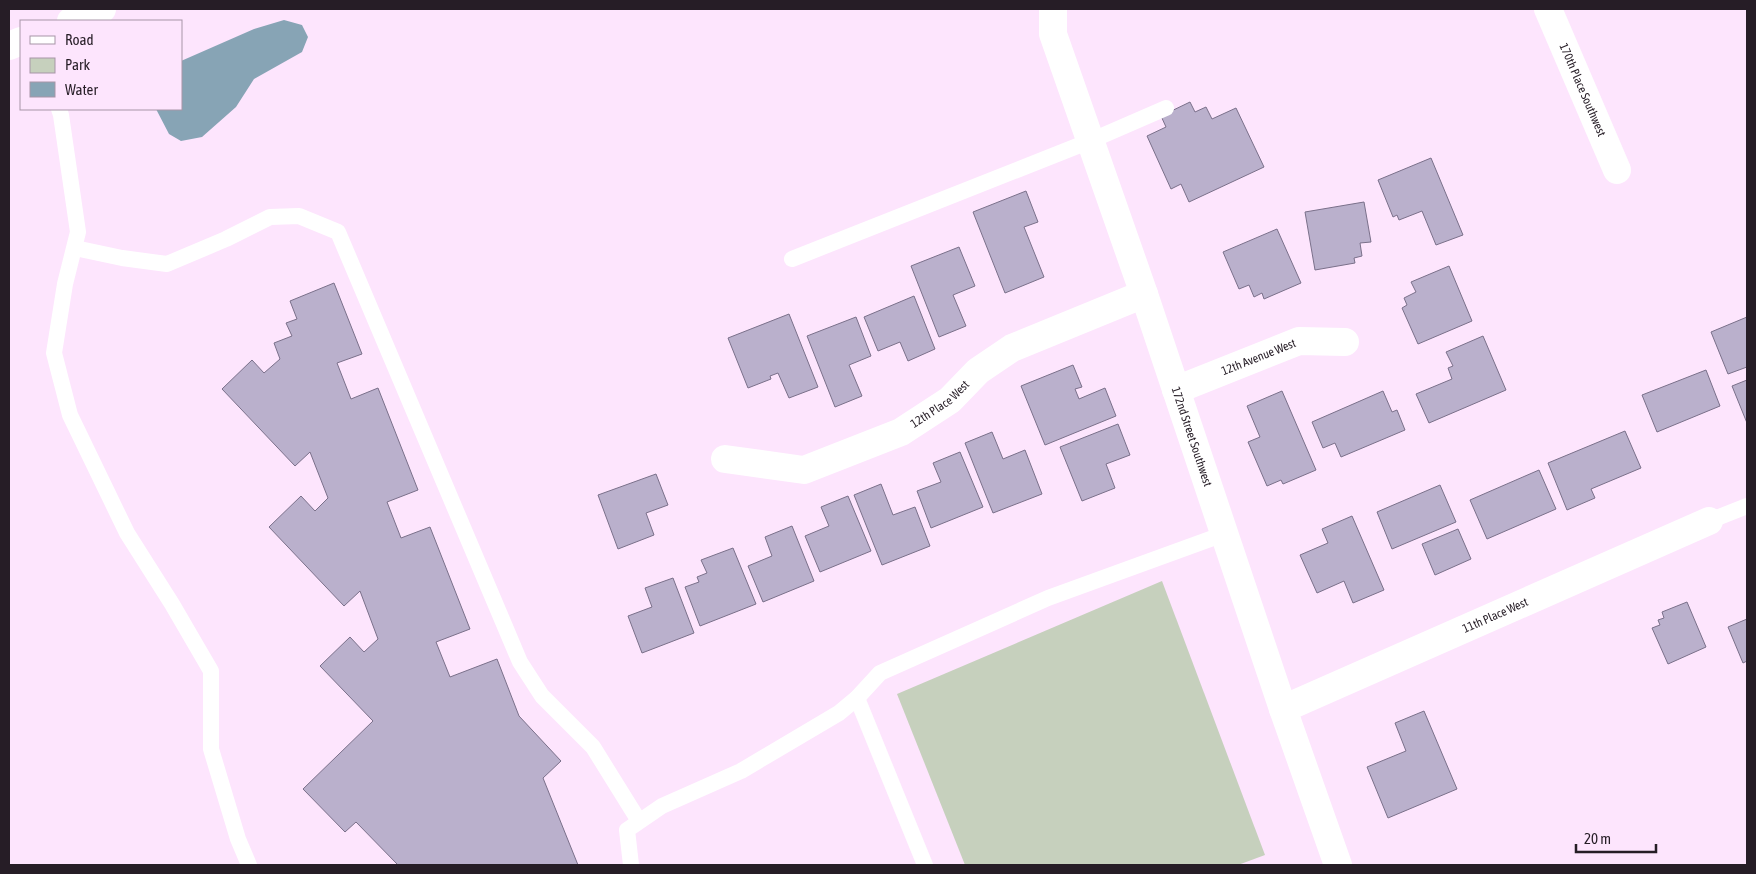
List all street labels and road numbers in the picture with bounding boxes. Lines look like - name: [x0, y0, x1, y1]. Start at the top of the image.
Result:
- street label: 170th Place Southwest: [1557, 41, 1609, 139]
- street label: 12th Avenue West: [1220, 336, 1298, 378]
- street label: 12th Place West: [908, 377, 972, 431]
- street label: 172nd Street Southwest: [1169, 385, 1215, 489]
- street label: 11th Place West: [1460, 595, 1531, 636]

